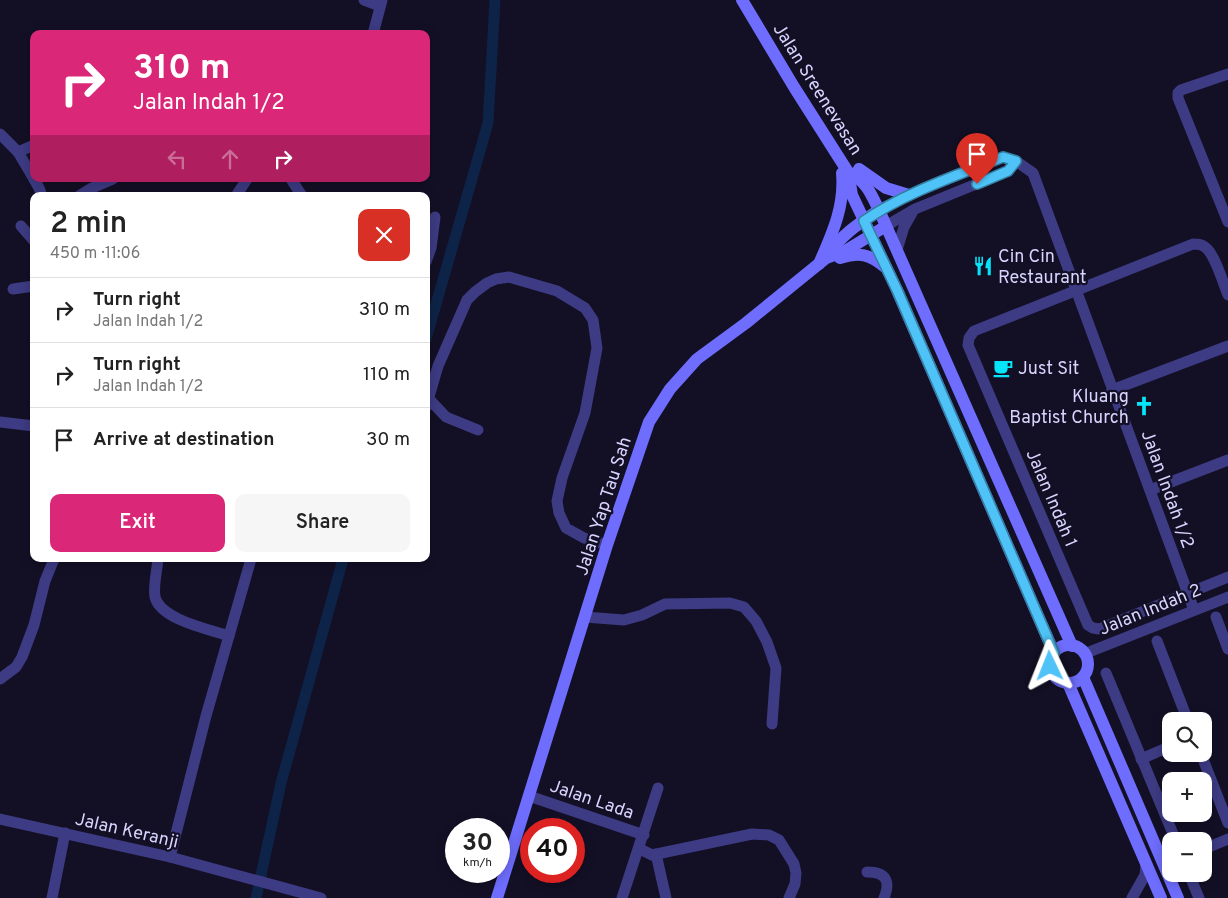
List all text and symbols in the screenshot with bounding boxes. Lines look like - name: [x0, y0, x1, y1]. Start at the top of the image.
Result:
- street label: Jalan Sreenevasan: [767, 19, 867, 160]
- text: 310 m: [133, 47, 230, 91]
- icon: right: [50, 50, 115, 115]
- text: Jalan Indah 1/2: [133, 90, 285, 117]
- pin: [956, 133, 998, 184]
- icon: arrive: [963, 140, 991, 168]
- icon: left: [163, 145, 191, 173]
- icon: ahead: [216, 145, 244, 173]
- icon: right: [269, 145, 297, 173]
- text: 2 min: [50, 206, 127, 243]
- button: close: [358, 209, 410, 261]
- text: 450 m · 11:06: [50, 244, 140, 264]
- place label: Cin Cin Restaurant: [998, 246, 1087, 290]
- restaurant icon: Cin Cin Restaurant: [972, 255, 994, 277]
- text: Turn right: [93, 288, 181, 312]
- icon: right: [50, 296, 78, 324]
- text: 310 m: [359, 298, 410, 322]
- text: Jalan Indah 1/2: [93, 312, 203, 332]
- text: Turn right: [93, 353, 181, 377]
- cafe icon: Just Sit: [992, 357, 1014, 379]
- place label: Just Sit: [1018, 358, 1079, 381]
- icon: right: [50, 361, 78, 389]
- text: 110 m: [363, 363, 410, 387]
- text: Jalan Indah 1/2: [93, 377, 203, 397]
- place label: Kluang Baptist Church: [1009, 386, 1129, 430]
- church icon: Kluang Baptist Church: [1133, 395, 1155, 417]
- icon: arrive: [50, 426, 78, 454]
- street label: Jalan Indah 1/2: [1135, 427, 1199, 552]
- text: Arrive at destination: [93, 428, 274, 452]
- text: 30 m: [366, 428, 410, 452]
- street label: Jalan Yap Tau Sah: [571, 434, 638, 579]
- street label: Jalan Indah 1: [1020, 446, 1082, 551]
- button: Exit: [50, 494, 225, 552]
- button: Share: [235, 494, 410, 552]
- street label: Jalan Indah 2: [1096, 579, 1205, 641]
- position arrow: [1023, 639, 1075, 691]
- map controls: [1162, 712, 1212, 882]
- button: search: [1162, 712, 1212, 762]
- button: +: [1162, 772, 1212, 822]
- street label: Jalan Lada: [546, 775, 637, 826]
- street label: Jalan Keranji: [73, 808, 181, 855]
- speed limit sign: 40: [520, 818, 585, 883]
- text: 30: [462, 828, 493, 860]
- button: −: [1162, 832, 1212, 882]
- text: km/h: [463, 855, 492, 871]

